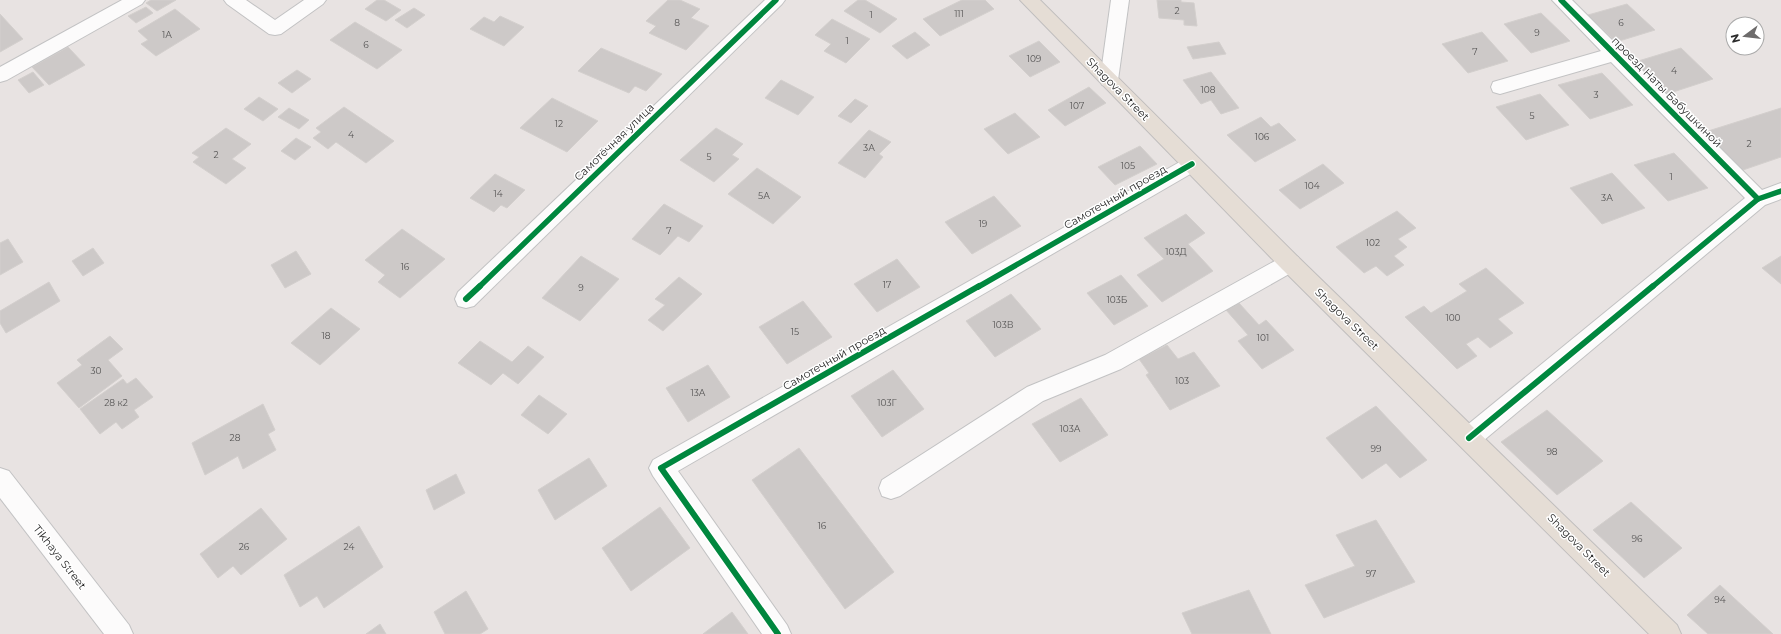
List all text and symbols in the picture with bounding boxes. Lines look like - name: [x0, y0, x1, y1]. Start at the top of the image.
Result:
- house number: 2: [1174, 5, 1180, 16]
- house number: 111: [954, 8, 964, 19]
- house number: 1: [869, 9, 873, 20]
- north arrow: [1725, 16, 1765, 56]
- house number: 8: [674, 17, 680, 28]
- house number: 6: [1618, 17, 1624, 28]
- house number: 9: [1534, 27, 1540, 38]
- house number: 1А: [162, 29, 172, 40]
- text: N: [1727, 32, 1743, 45]
- street label: проезд Наты Бабушкиной: [1609, 34, 1725, 150]
- house number: 1: [845, 35, 849, 46]
- house number: 6: [363, 39, 369, 50]
- house number: 7: [1472, 46, 1478, 57]
- house number: 109: [1027, 53, 1042, 64]
- street label: Shagova Street: [1084, 55, 1153, 124]
- house number: 4: [1671, 65, 1677, 76]
- house number: 108: [1201, 84, 1216, 95]
- house number: 3: [1593, 89, 1599, 100]
- street label: Самотёчная улица: [571, 100, 657, 184]
- house number: 107: [1070, 100, 1084, 111]
- house number: 5: [1529, 110, 1535, 121]
- house number: 12: [555, 118, 563, 129]
- house number: 4: [348, 129, 354, 140]
- house number: 106: [1255, 131, 1270, 142]
- house number: 2: [1746, 138, 1752, 149]
- house number: 3А: [863, 142, 875, 153]
- house number: 2: [213, 149, 219, 160]
- house number: 5: [706, 151, 712, 162]
- house number: 105: [1121, 160, 1135, 171]
- street label: Самотечный проезд: [1061, 162, 1169, 232]
- house number: 1: [1669, 171, 1673, 182]
- house number: 104: [1304, 180, 1320, 191]
- house number: 14: [493, 188, 503, 199]
- house number: 5А: [758, 190, 770, 201]
- house number: 3А: [1601, 192, 1613, 203]
- house number: 19: [979, 218, 988, 229]
- house number: 7: [666, 225, 672, 236]
- house number: 102: [1366, 237, 1380, 248]
- house number: 103Д: [1165, 246, 1187, 257]
- house number: 16: [401, 261, 410, 272]
- house number: 17: [883, 279, 891, 290]
- house number: 9: [578, 282, 584, 293]
- street label: Shagova Street: [1312, 285, 1382, 353]
- house number: 103Б: [1107, 294, 1128, 305]
- house number: 100: [1445, 312, 1461, 323]
- house number: 103В: [993, 319, 1014, 330]
- street label: Самотечный проезд: [780, 323, 888, 393]
- house number: 15: [791, 326, 799, 337]
- house number: 18: [322, 330, 331, 341]
- house number: 101: [1257, 332, 1269, 343]
- house number: 30: [90, 365, 102, 376]
- house number: 103: [1175, 375, 1189, 386]
- house number: 13А: [690, 387, 706, 398]
- house number: 28 к2: [104, 397, 128, 408]
- house number: 103Г: [877, 397, 898, 408]
- house number: 103А: [1060, 423, 1081, 434]
- house number: 28: [230, 432, 241, 443]
- house number: 99: [1371, 443, 1382, 454]
- house number: 98: [1546, 446, 1558, 457]
- street label: Shagova Street: [1545, 511, 1614, 580]
- house number: 16: [818, 520, 827, 531]
- street label: Tikhaya Street: [30, 522, 90, 592]
- house number: 96: [1632, 533, 1643, 544]
- house number: 26: [239, 541, 250, 552]
- house number: 24: [344, 541, 354, 552]
- house number: 97: [1366, 568, 1376, 579]
- house number: 94: [1714, 594, 1726, 605]

